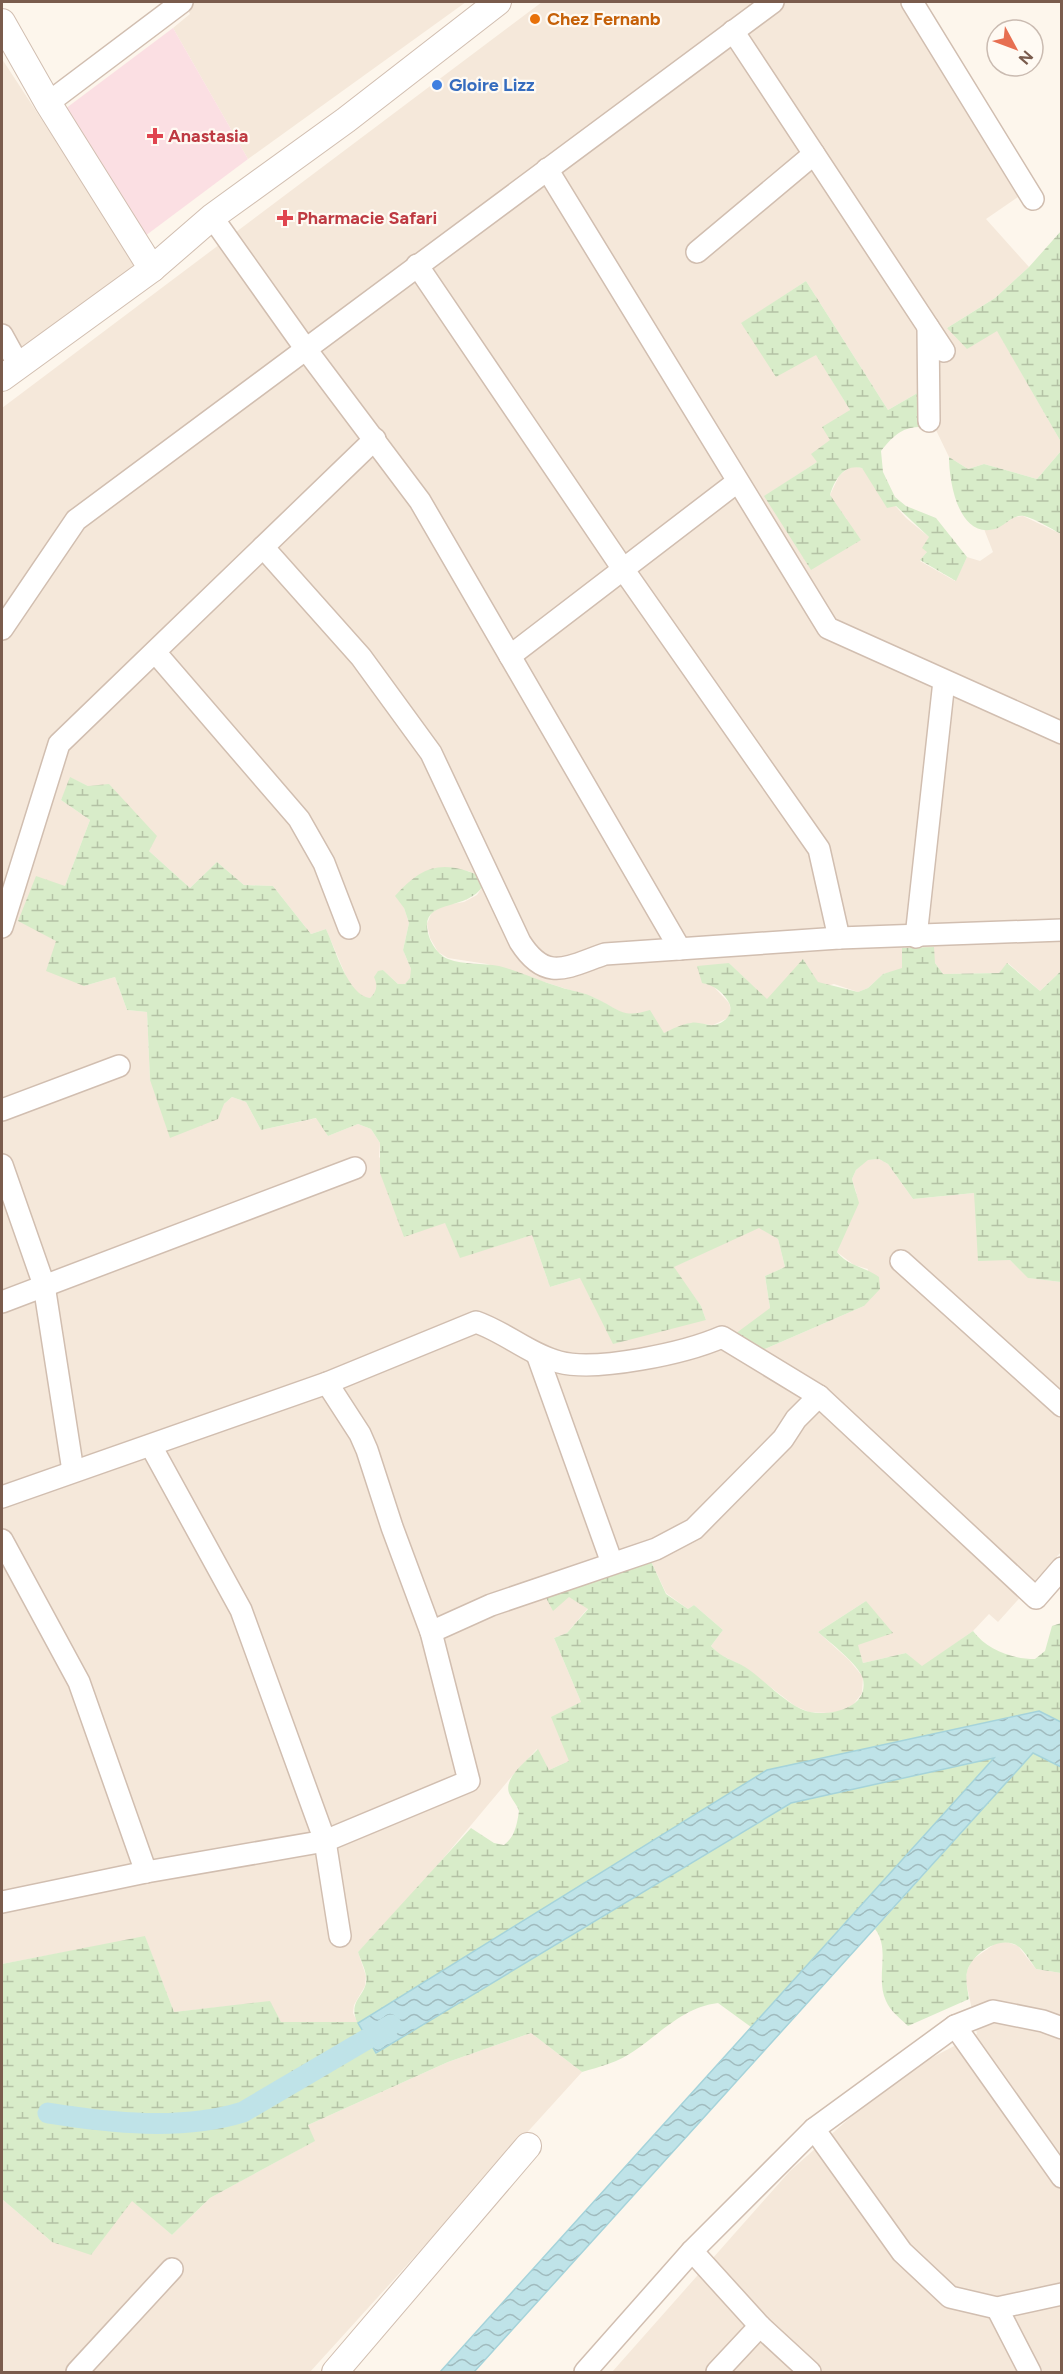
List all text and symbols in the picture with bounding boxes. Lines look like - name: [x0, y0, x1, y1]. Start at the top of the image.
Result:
- place label: Chez Fernanb: [547, 8, 661, 30]
- marker: Chez Fernanb: [528, 12, 542, 26]
- north arrow: [985, 18, 1045, 78]
- text: N: [1015, 47, 1037, 68]
- place label: Gloire Lizz: [449, 74, 535, 96]
- marker: Gloire Lizz: [430, 78, 444, 92]
- place label: Anastasia: [168, 125, 248, 147]
- marker: Anastasia: [146, 127, 164, 145]
- place label: Pharmacie Safari: [297, 207, 437, 229]
- marker: Pharmacie Safari: [278, 211, 292, 225]

